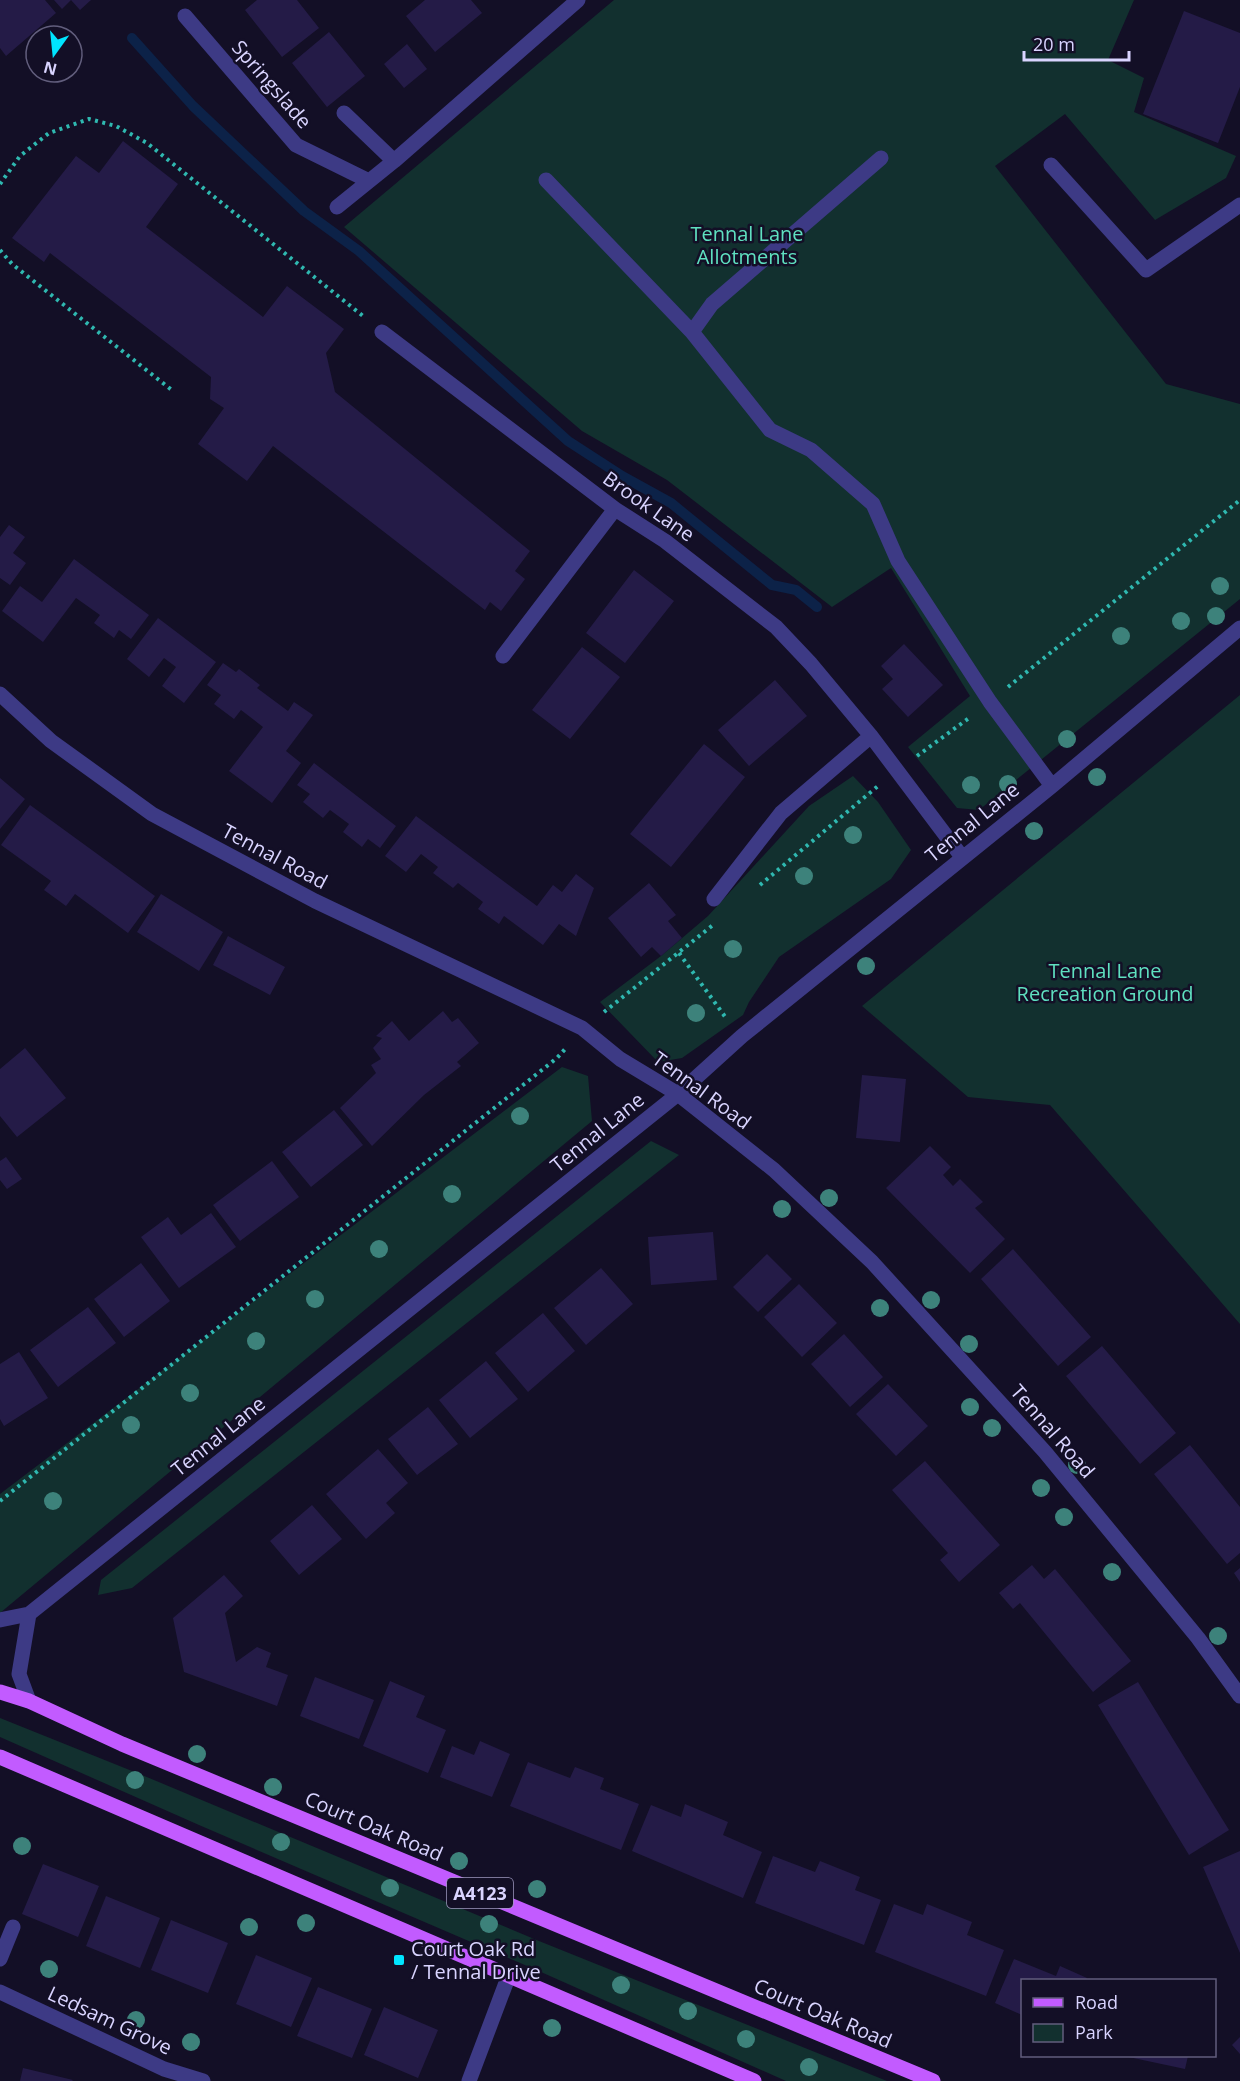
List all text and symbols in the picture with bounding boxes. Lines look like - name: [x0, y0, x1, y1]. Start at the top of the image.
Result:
- north arrow: [24, 24, 84, 84]
- scale bar: [1024, 24, 1129, 62]
- text: 20 m: [1033, 32, 1075, 56]
- street label: Springslade: [226, 34, 318, 134]
- text: N: [41, 56, 59, 81]
- park label: Tennal Lane Allotments: [690, 220, 804, 270]
- street label: Brook Lane: [598, 465, 700, 547]
- street label: Tennal Lane: [920, 776, 1024, 868]
- street label: Tennal Road: [218, 817, 332, 895]
- park label: Tennal Lane Recreation Ground: [1017, 957, 1193, 1007]
- street label: Tennal Road: [647, 1045, 757, 1135]
- street label: Tennal Lane: [545, 1086, 649, 1178]
- street label: Tennal Road: [1005, 1378, 1101, 1484]
- street label: Tennal Lane: [166, 1390, 270, 1482]
- street label: Court Oak Road: [301, 1785, 447, 1867]
- road number: A4123: [447, 1878, 513, 1908]
- place label: Court Oak Rd / Tennal Drive: [411, 1935, 541, 1985]
- marker: Court Oak Rd / Tennal Drive: [392, 1953, 406, 1967]
- street label: Court Oak Road: [750, 1972, 896, 2054]
- street label: Ledsam Grove: [43, 1979, 177, 2061]
- legend: [1021, 1979, 1216, 2057]
- text: Road: [1075, 1990, 1118, 2014]
- text: Park: [1075, 2020, 1113, 2044]

